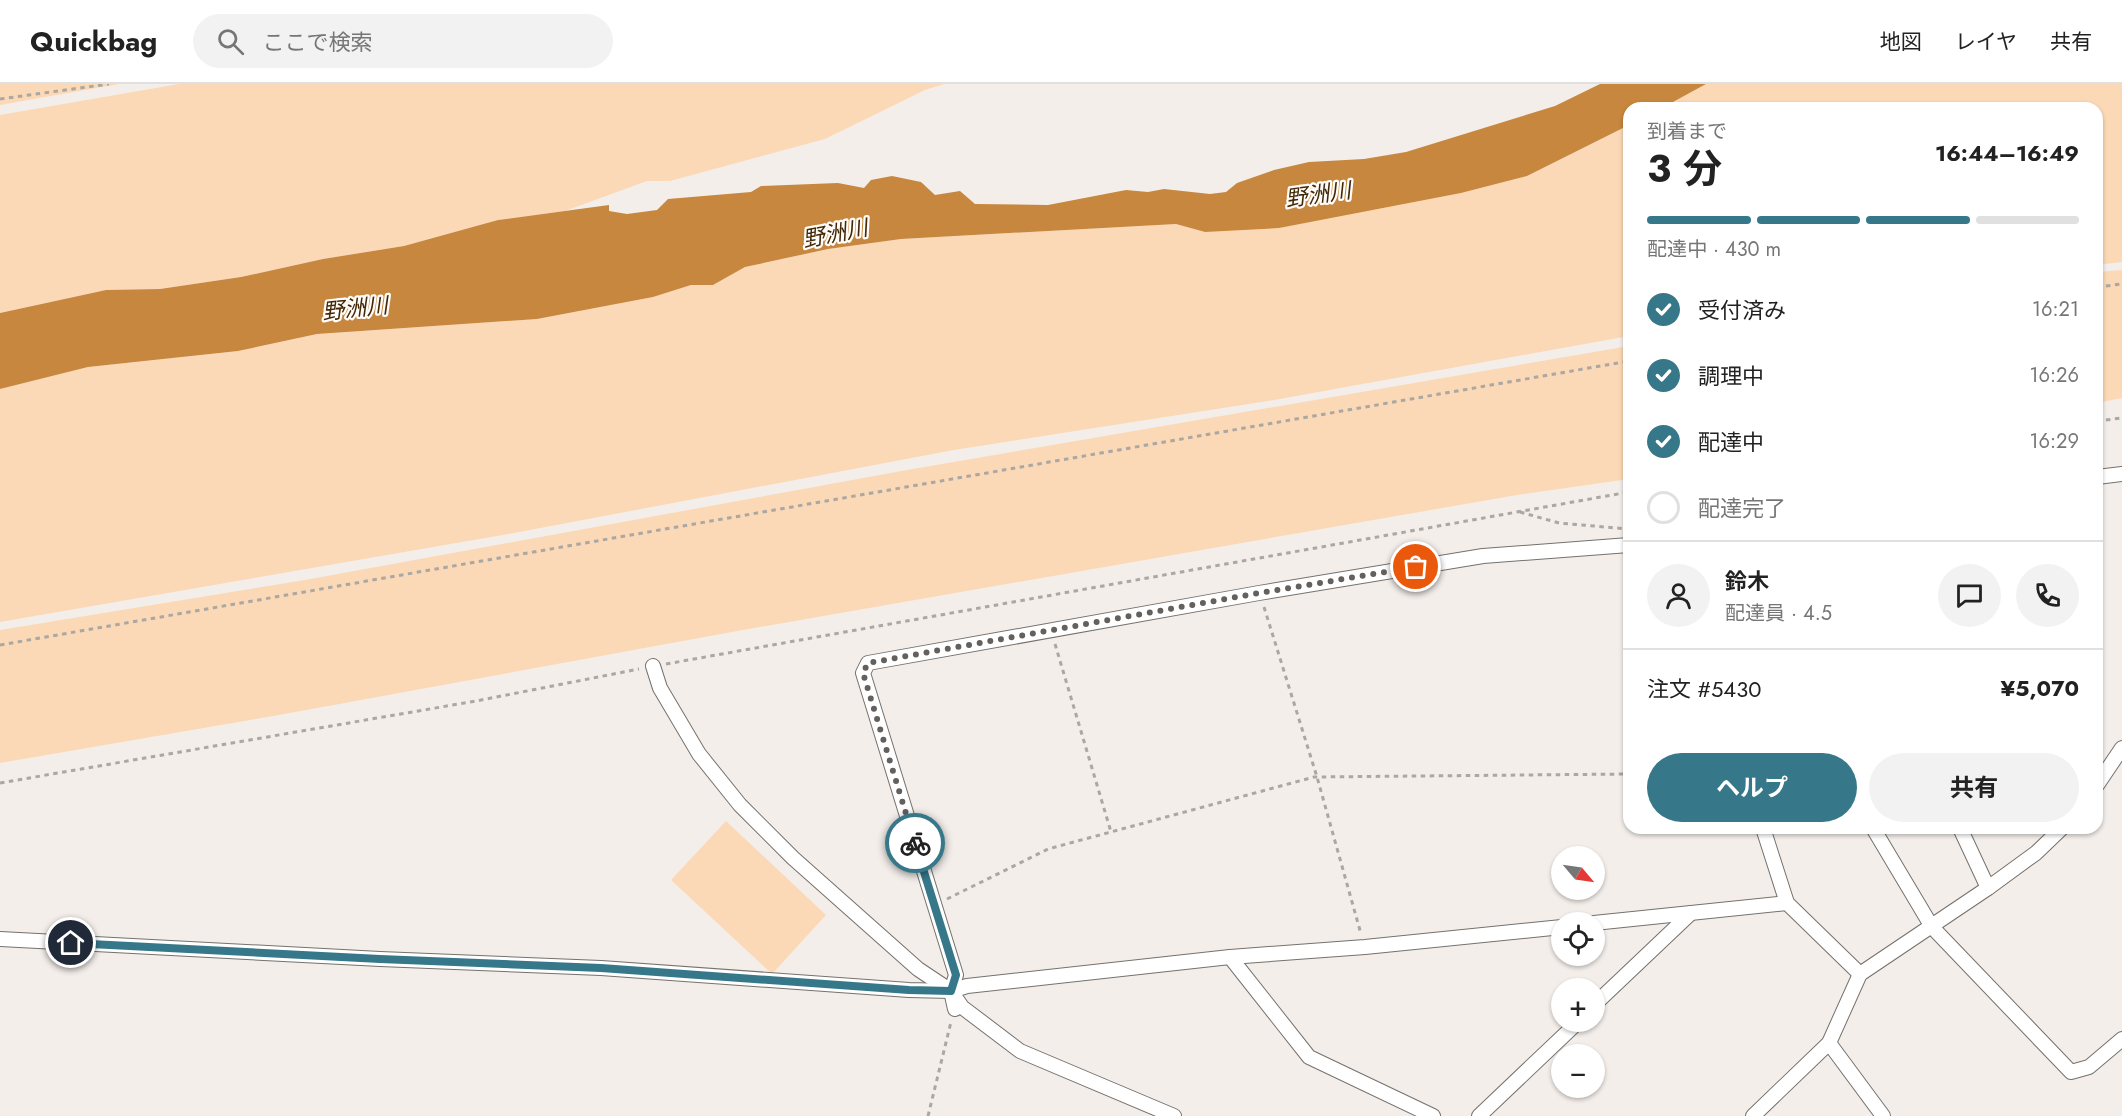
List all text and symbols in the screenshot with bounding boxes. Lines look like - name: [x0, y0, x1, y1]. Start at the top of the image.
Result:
- search box: [193, 14, 613, 68]
- text: Quickbag: [30, 21, 157, 62]
- icon: search: [214, 25, 247, 58]
- text: ここで検索: [262, 26, 372, 58]
- text: 地図: [1880, 27, 1922, 57]
- text: レイヤ: [1955, 27, 2017, 57]
- text: 共有: [2050, 27, 2092, 57]
- text: 到着まで: [1647, 117, 1727, 146]
- text: 16:44–16:49: [1935, 137, 2079, 169]
- text: 3 分: [1647, 140, 1722, 197]
- water label: 野洲川: [1283, 173, 1355, 214]
- water label: 野洲川: [800, 211, 872, 255]
- text: 配達中 · 430 m: [1647, 235, 1781, 264]
- water label: 野洲川: [321, 288, 391, 327]
- icon: check: [1647, 293, 1680, 326]
- text: 受付済み: [1698, 294, 1786, 326]
- text: 16:21: [2032, 295, 2079, 324]
- icon: check: [1647, 359, 1680, 392]
- text: 調理中: [1698, 360, 1764, 392]
- text: 16:26: [2030, 361, 2079, 390]
- icon: check: [1647, 425, 1680, 458]
- text: 配達中: [1698, 426, 1764, 458]
- text: 16:29: [2030, 427, 2079, 456]
- text: 配達完了: [1698, 492, 1786, 524]
- pin: [1390, 541, 1441, 592]
- icon: bag: [1399, 550, 1432, 583]
- button: person: [1647, 564, 1710, 627]
- button: chat: [1938, 564, 2001, 627]
- button: phone: [2016, 564, 2079, 627]
- text: 鈴木: [1725, 565, 1769, 597]
- text: 配達員 · 4.5: [1725, 599, 1832, 628]
- text: ¥5,070: [2001, 672, 2079, 704]
- text: 注文 #5430: [1647, 673, 1761, 705]
- button: ヘルプ: [1647, 753, 1857, 822]
- button: 共有: [1869, 753, 2079, 822]
- courier: [885, 813, 945, 873]
- icon: bike: [899, 827, 932, 860]
- north arrow: [1551, 846, 1605, 900]
- map controls: [1551, 846, 1605, 1098]
- button: locate: [1551, 912, 1605, 966]
- pin: [45, 917, 96, 968]
- icon: home: [54, 926, 87, 959]
- button: +: [1551, 978, 1605, 1032]
- button: −: [1551, 1044, 1605, 1098]

